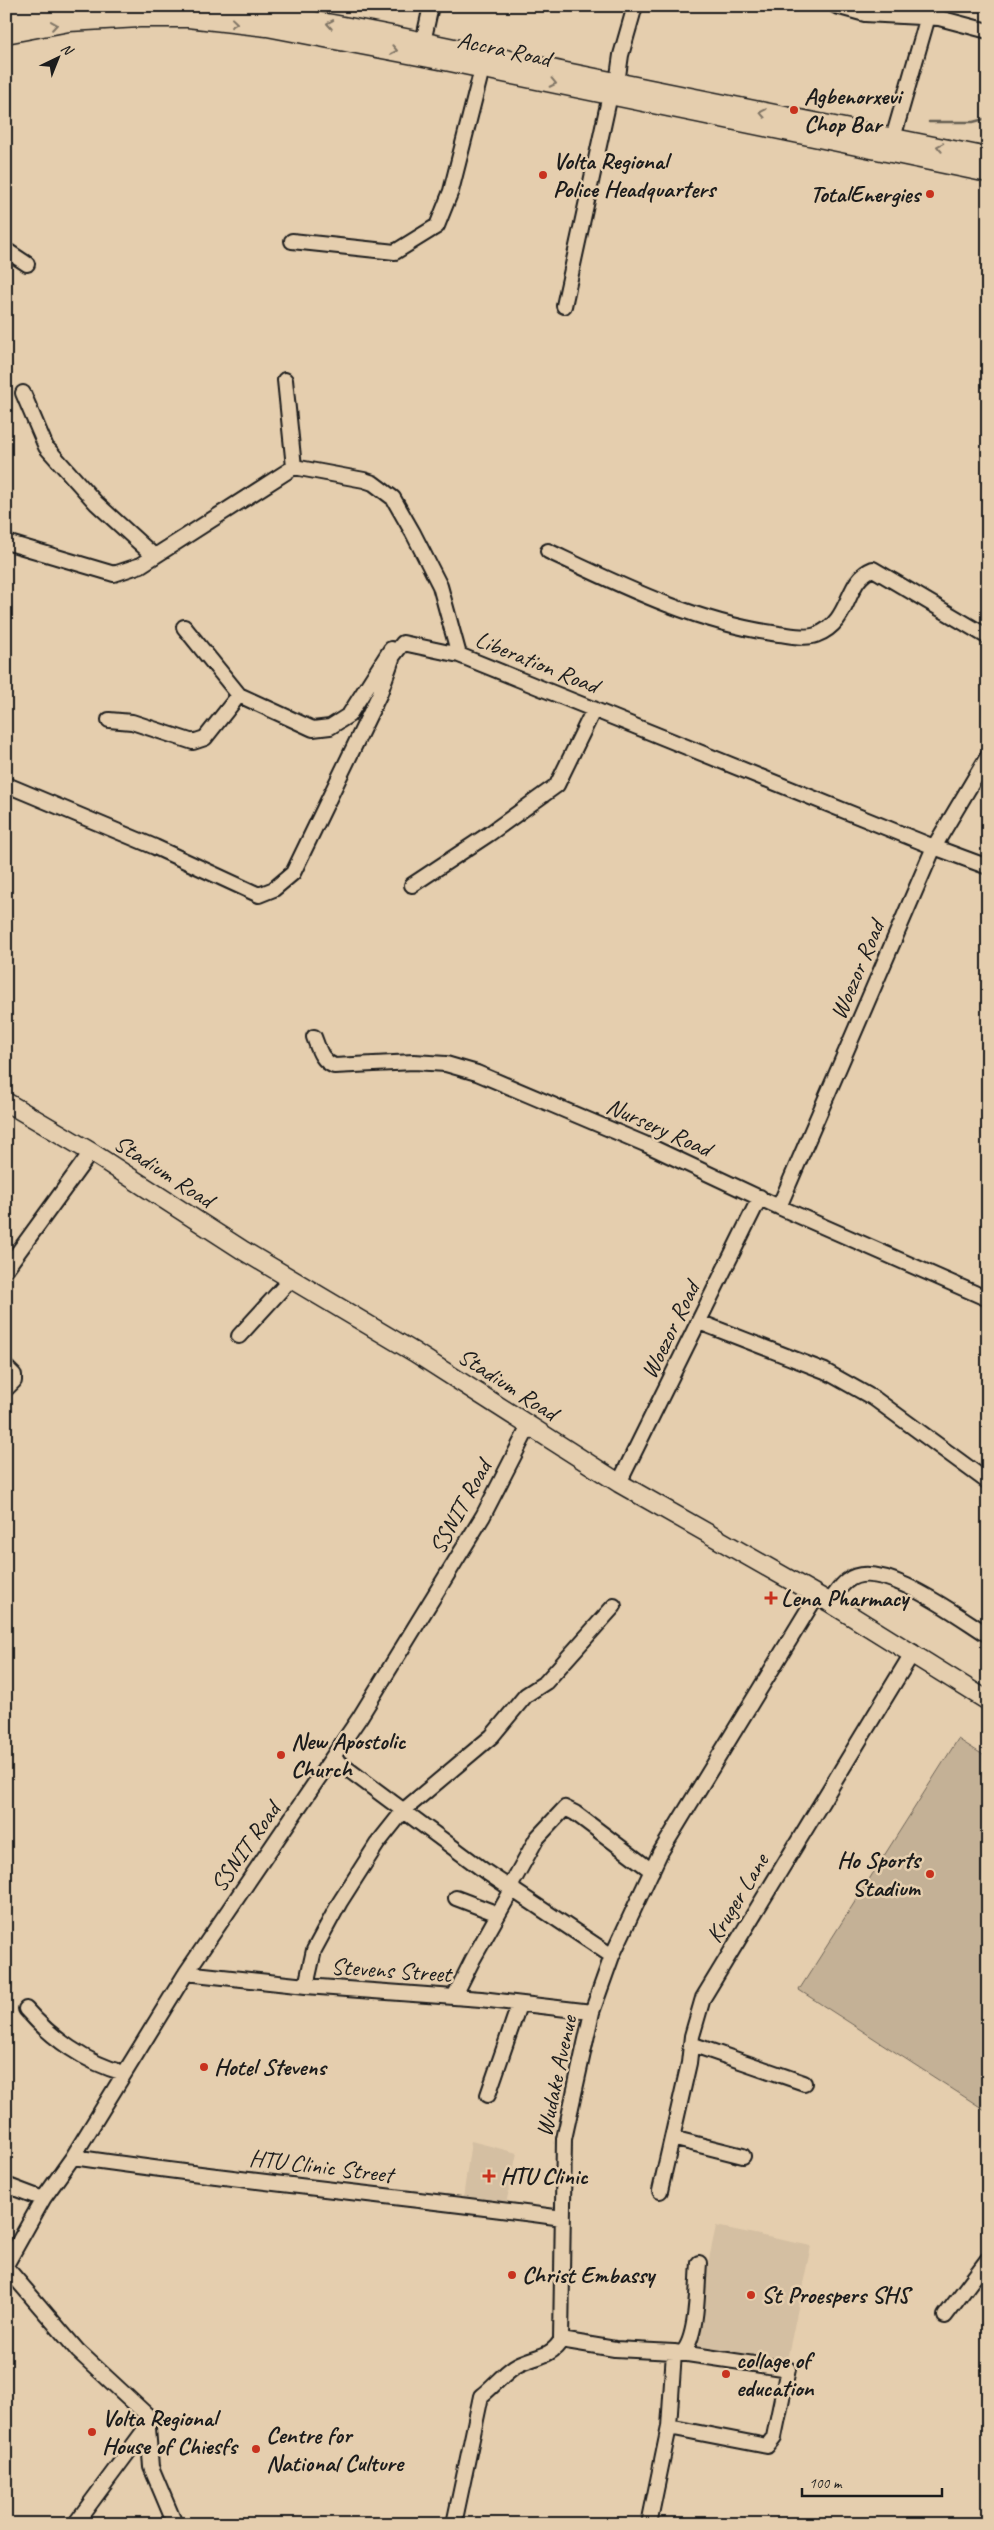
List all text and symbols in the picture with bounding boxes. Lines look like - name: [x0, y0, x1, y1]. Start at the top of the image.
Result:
- one-way arrow: [230, 17, 238, 28]
- one-way arrow: [325, 19, 334, 29]
- one-way arrow: [50, 20, 58, 30]
- street label: Accra Road: [455, 25, 557, 74]
- north arrow: [32, 32, 82, 82]
- text: N: [58, 40, 77, 60]
- one-way arrow: [389, 45, 398, 55]
- one-way arrow: [548, 78, 557, 88]
- place label: Agbenorxevi Chop Bar: [804, 81, 904, 139]
- marker: Agbenorxevi Chop Bar: [788, 104, 800, 116]
- one-way arrow: [759, 108, 768, 119]
- one-way arrow: [936, 143, 944, 153]
- place label: Volta Regional Police Headquarters: [553, 146, 718, 204]
- marker: Volta Regional Police Headquarters: [537, 169, 549, 181]
- place label: TotalEnergies: [810, 179, 923, 209]
- marker: TotalEnergies: [924, 188, 936, 200]
- street label: Liberation Road: [471, 624, 606, 702]
- street label: Woezor Road: [823, 913, 893, 1024]
- street label: Nursery Road: [602, 1091, 719, 1165]
- street label: Stadium Road: [109, 1128, 222, 1216]
- street label: Woezor Road: [634, 1273, 708, 1383]
- street label: Stadium Road: [453, 1341, 566, 1429]
- street label: SSNIT Road: [422, 1452, 500, 1559]
- place label: Lena Pharmacy: [781, 1583, 911, 1613]
- marker: Lena Pharmacy: [765, 1592, 777, 1604]
- place label: New Apostolic Church: [291, 1726, 406, 1784]
- marker: New Apostolic Church: [275, 1749, 287, 1761]
- street label: SSNIT Road: [203, 1793, 289, 1898]
- place label: Ho Sports Stadium: [837, 1845, 923, 1903]
- street label: Kruger Lane: [699, 1846, 776, 1948]
- marker: Ho Sports Stadium: [924, 1868, 936, 1880]
- street label: Stevens Street: [330, 1951, 454, 1989]
- street label: Wudake Avenue: [529, 2011, 584, 2139]
- place label: Hotel Stevens: [214, 2052, 328, 2082]
- marker: Hotel Stevens: [198, 2061, 210, 2073]
- street label: HTU Clinic Street: [248, 2142, 397, 2190]
- place label: HTU Clinic: [500, 2161, 588, 2191]
- marker: HTU Clinic: [482, 2169, 496, 2183]
- place label: Christ Embassy: [522, 2260, 657, 2290]
- marker: Christ Embassy: [506, 2269, 518, 2281]
- place label: St Proespers SHS: [761, 2280, 913, 2310]
- marker: St Proespers SHS: [745, 2289, 757, 2301]
- place label: collage of education: [736, 2345, 816, 2403]
- marker: collage of education: [720, 2368, 732, 2380]
- place label: Volta Regional House of Chiesfs: [102, 2403, 239, 2461]
- place label: Centre for National Culture: [266, 2420, 405, 2478]
- marker: Volta Regional House of Chiesfs: [86, 2426, 98, 2438]
- marker: Centre for National Culture: [250, 2443, 262, 2455]
- scale bar: [802, 2465, 942, 2497]
- text: 100 m: [809, 2474, 843, 2493]

